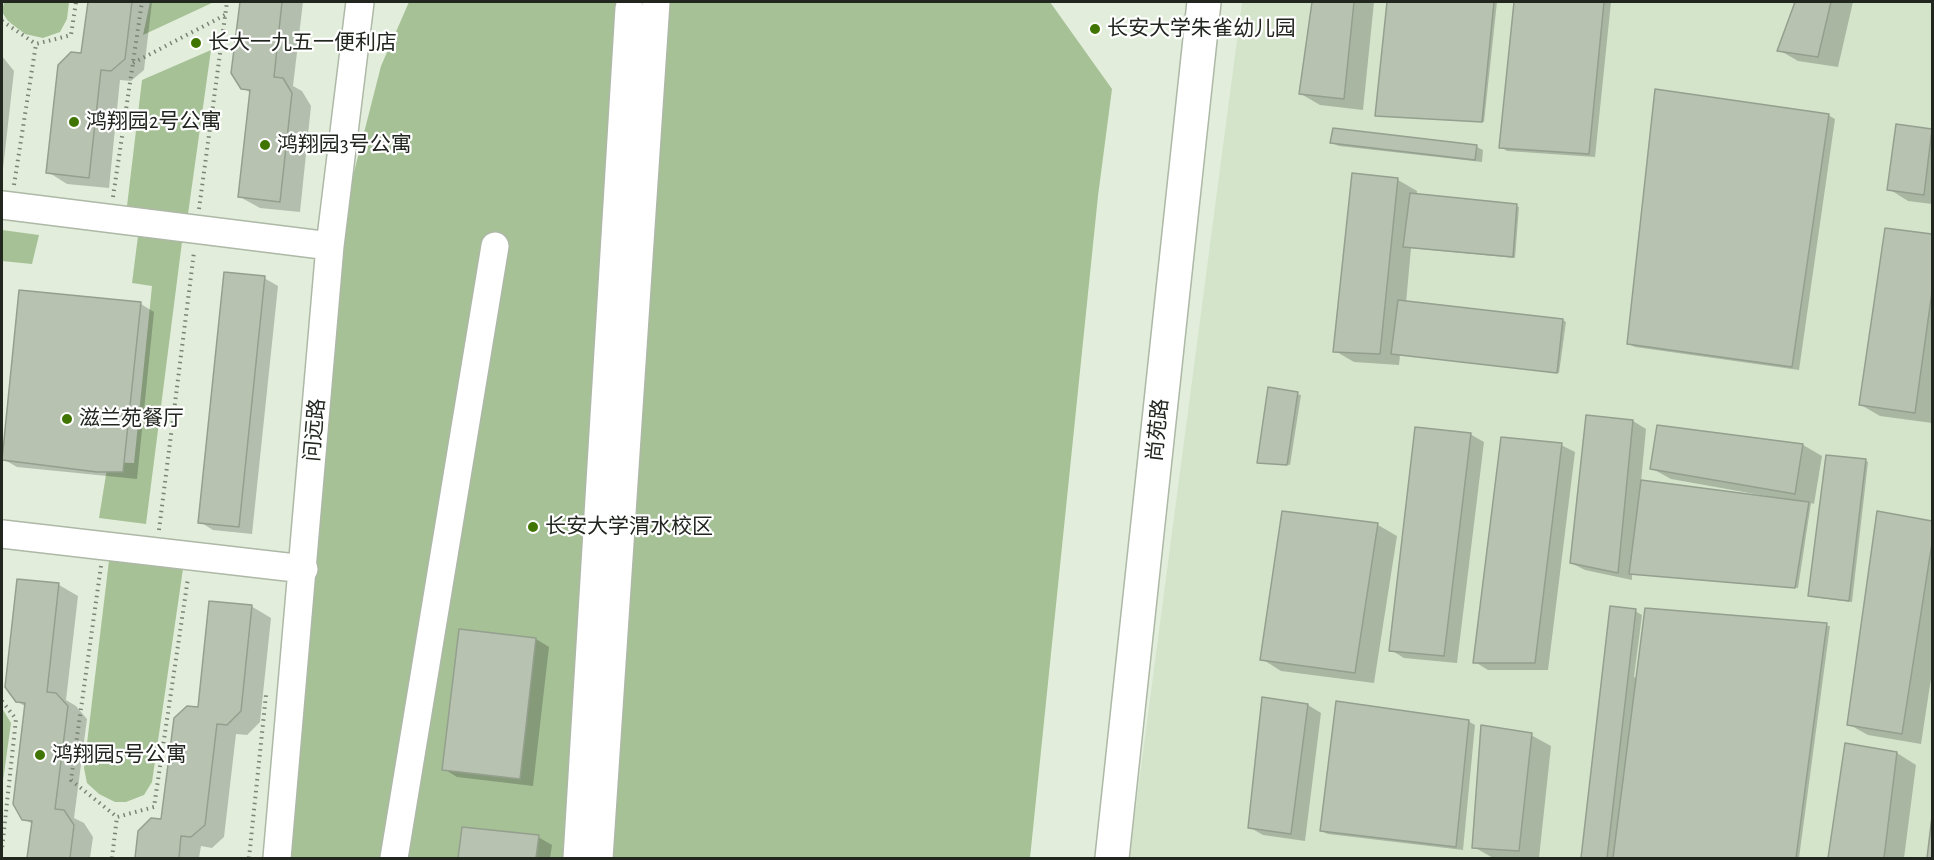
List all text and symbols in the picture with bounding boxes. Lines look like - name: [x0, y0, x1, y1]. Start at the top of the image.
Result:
- place label: 长安大学朱雀幼儿园: [1107, 16, 1296, 42]
- marker: 长安大学朱雀幼儿园: [1088, 22, 1102, 36]
- place label: 长大一九五一便利店: [208, 30, 397, 56]
- marker: 长大一九五一便利店: [189, 36, 203, 50]
- place label: 鸿翔园2号公寓: [86, 109, 222, 135]
- marker: 鸿翔园2号公寓: [67, 115, 81, 129]
- place label: 鸿翔园3号公寓: [277, 132, 412, 158]
- marker: 鸿翔园3号公寓: [258, 138, 272, 152]
- street label: 尚苑路: [1142, 397, 1174, 463]
- street label: 问远路: [300, 398, 330, 462]
- place label: 滋兰苑餐厅: [79, 406, 184, 432]
- marker: 滋兰苑餐厅: [60, 412, 74, 426]
- place label: 长安大学渭水校区: [545, 514, 713, 540]
- marker: 长安大学渭水校区: [526, 520, 540, 534]
- place label: 鸿翔园5号公寓: [52, 742, 187, 768]
- marker: 鸿翔园5号公寓: [33, 748, 47, 762]

